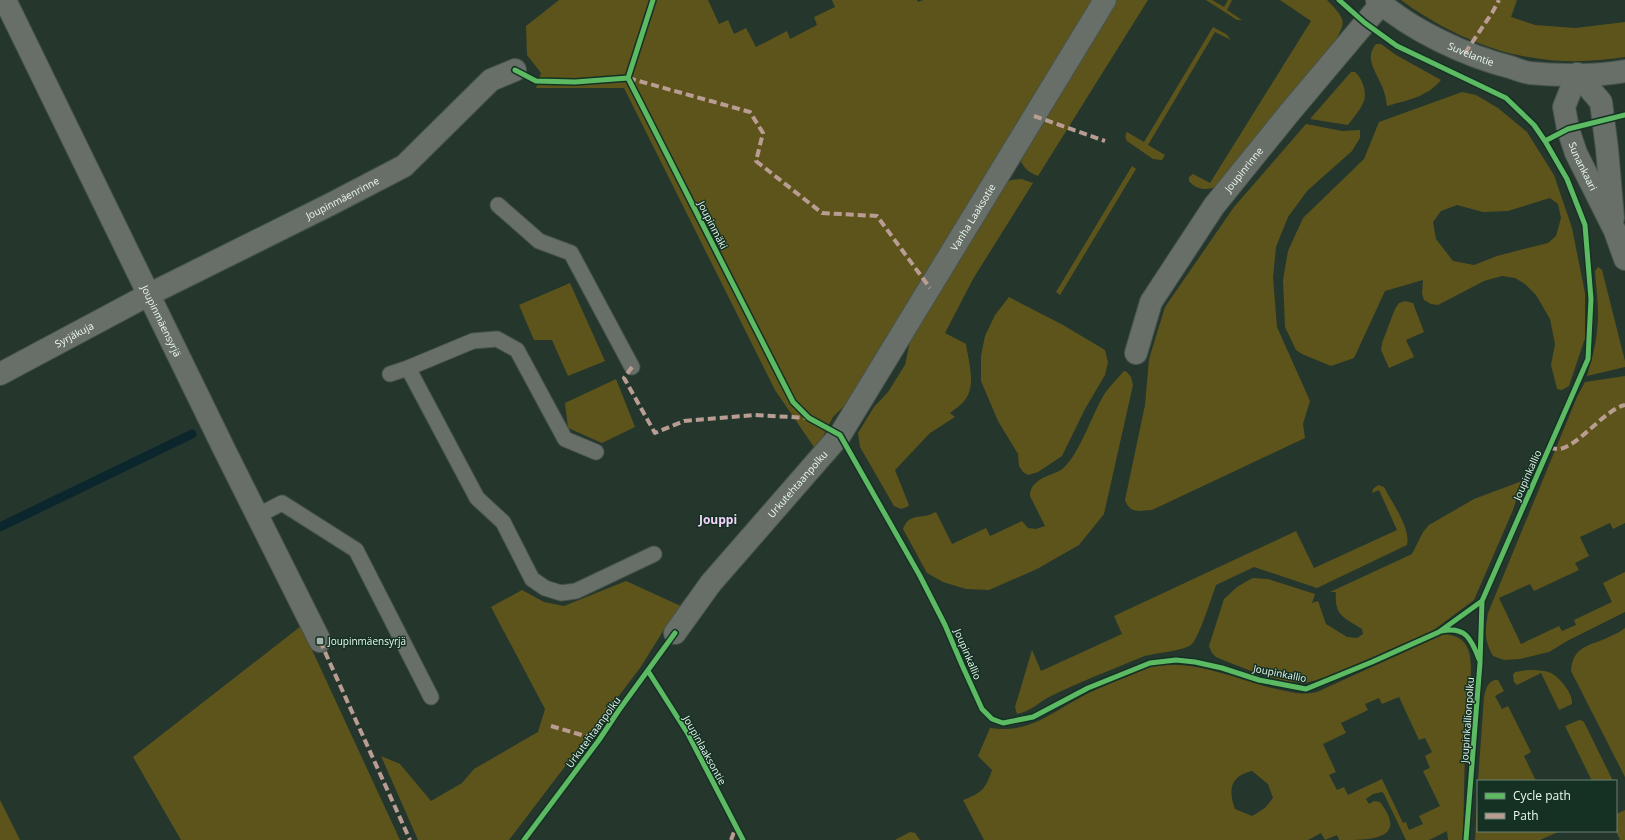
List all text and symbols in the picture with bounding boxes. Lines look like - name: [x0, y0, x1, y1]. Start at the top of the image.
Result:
- street label: Suvelantie: [1446, 39, 1496, 69]
- street label: Sunankaari: [1566, 140, 1601, 193]
- street label: Joupinrinne: [1220, 144, 1266, 196]
- street label: Joupinmäenrinne: [302, 173, 382, 223]
- street label: Vanha Laaksotie: [947, 181, 999, 253]
- street label: Joupinmäki: [694, 198, 731, 251]
- street label: Joupinmäensyrjä: [138, 282, 185, 359]
- street label: Syrjäkuja: [52, 318, 96, 351]
- street label: Urkutehtaanpolku: [764, 447, 831, 521]
- street label: Joupinkallio: [1509, 447, 1544, 503]
- district label: Jouppi: [698, 511, 737, 528]
- street label: Joupinkallio: [951, 625, 985, 682]
- place label: Joupinmäensyrjä: [327, 634, 406, 648]
- marker: Joupinmäensyrjä: [315, 636, 325, 646]
- street label: Joupinkallio: [1251, 661, 1308, 685]
- street label: Joupinkallionpolku: [1457, 677, 1477, 764]
- street label: Urkutehtaanpolku: [562, 694, 624, 770]
- street label: Joupinlaaksontie: [680, 712, 730, 787]
- legend: [1477, 780, 1617, 832]
- text: Cycle path: [1513, 787, 1571, 804]
- text: Path: [1513, 807, 1539, 824]

